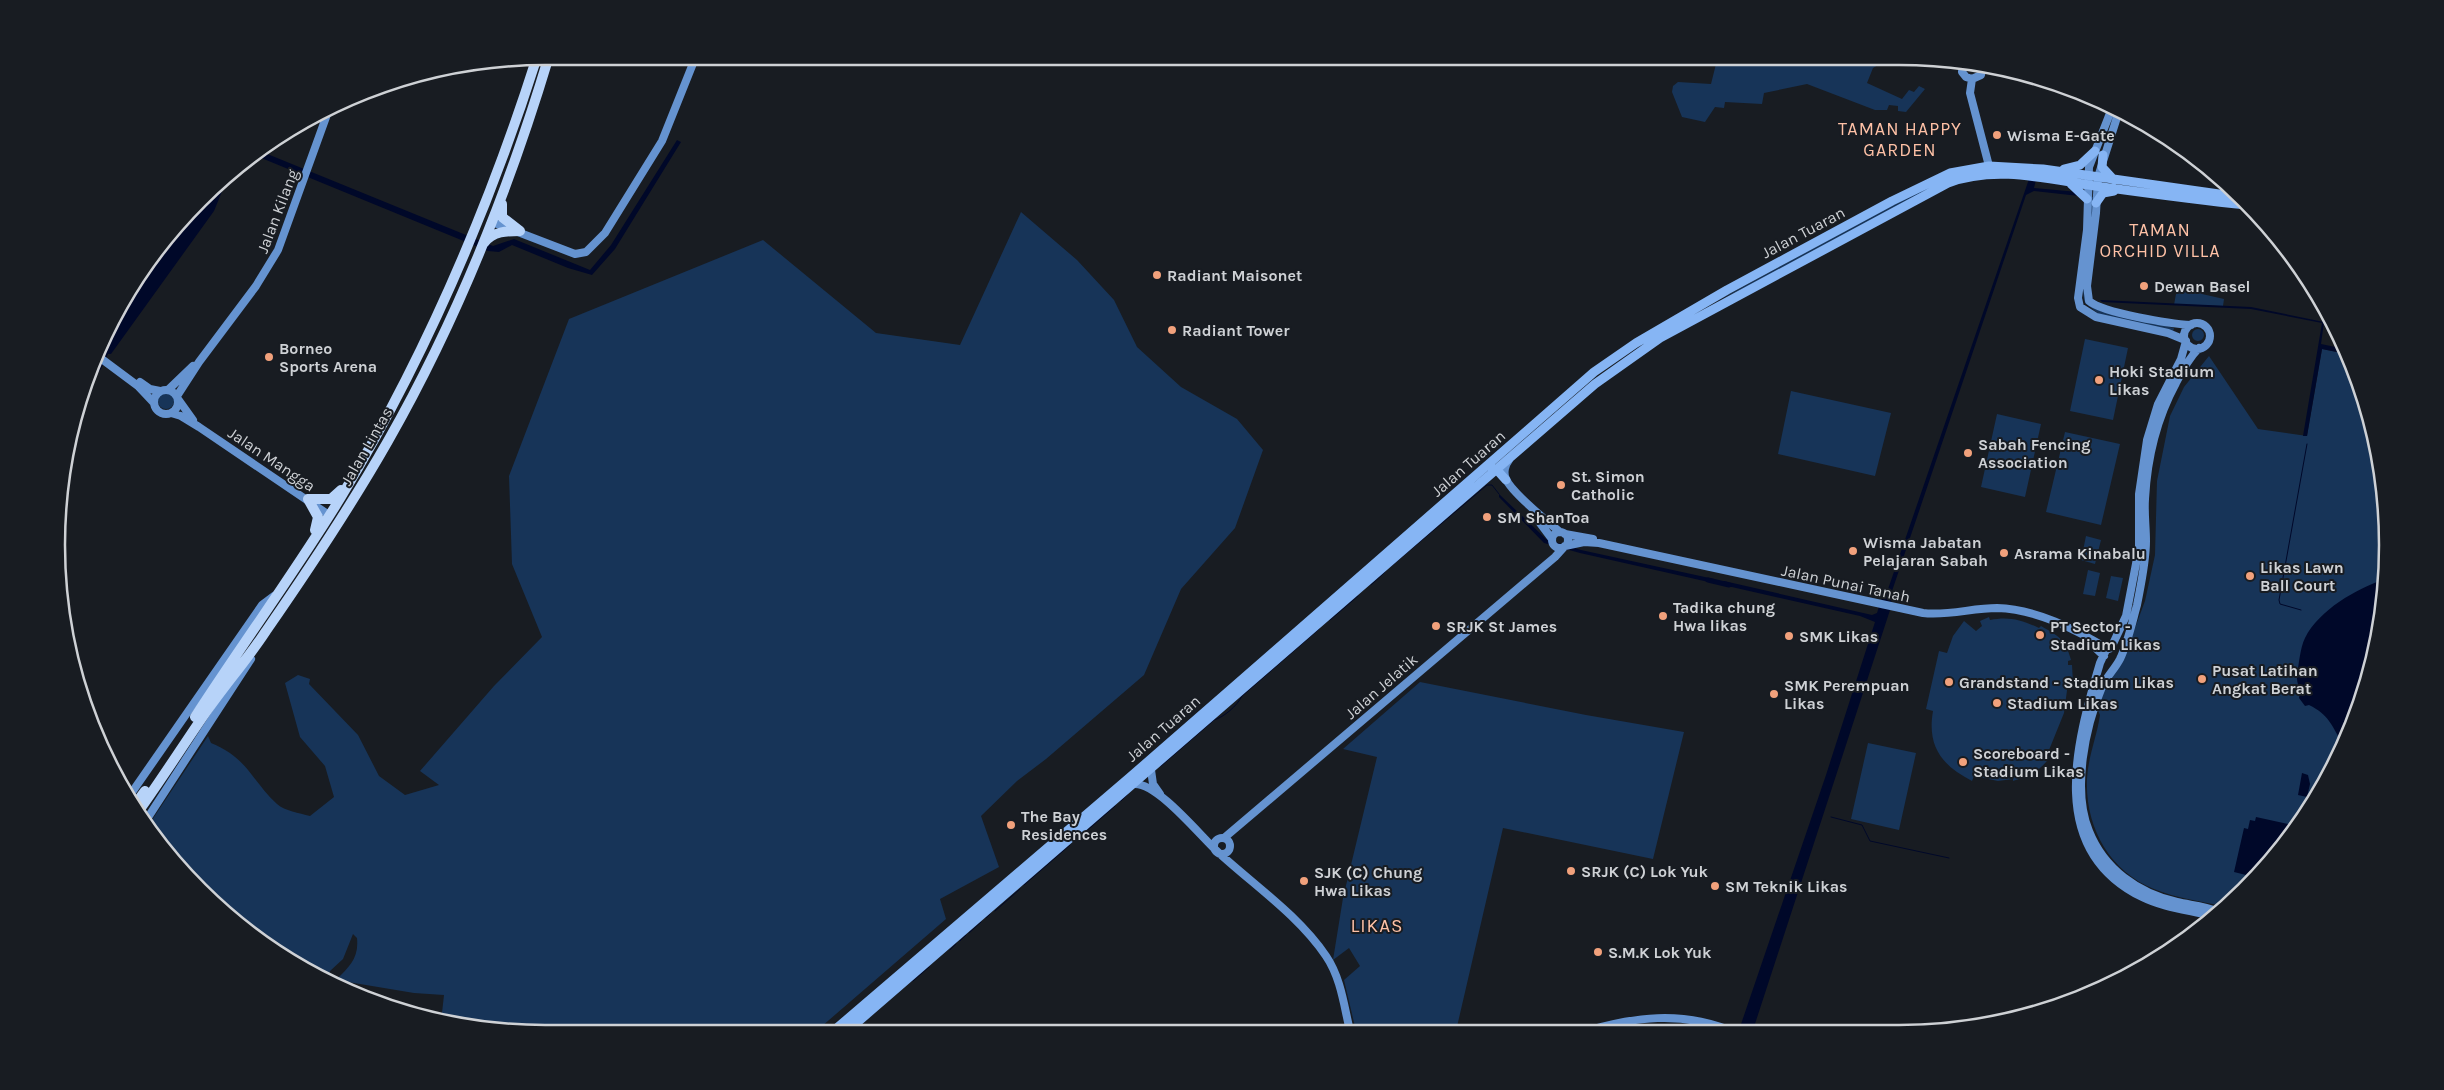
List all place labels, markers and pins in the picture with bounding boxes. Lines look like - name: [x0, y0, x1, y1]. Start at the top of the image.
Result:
- place label: Wisma E-Gate: [2007, 126, 2115, 145]
- marker: Wisma E-Gate: [1991, 129, 2003, 141]
- place label: Radiant Maisonet: [1167, 266, 1302, 285]
- marker: Radiant Maisonet: [1151, 269, 1163, 281]
- place label: Dewan Basel: [2154, 277, 2251, 296]
- marker: Dewan Basel: [2138, 280, 2150, 292]
- place label: Radiant Tower: [1182, 321, 1290, 340]
- marker: Radiant Tower: [1166, 324, 1178, 336]
- place label: Borneo Sports Arena: [279, 339, 377, 376]
- marker: Borneo Sports Arena: [263, 351, 275, 363]
- place label: Hoki Stadium Likas: [2109, 362, 2214, 399]
- marker: Hoki Stadium Likas: [2093, 374, 2105, 386]
- place label: Sabah Fencing Association: [1978, 435, 2090, 472]
- marker: Sabah Fencing Association: [1962, 447, 1974, 459]
- place label: St. Simon Catholic: [1571, 467, 1645, 504]
- marker: St. Simon Catholic: [1555, 479, 1567, 491]
- place label: SM ShanToa: [1497, 508, 1590, 527]
- marker: SM ShanToa: [1481, 511, 1493, 523]
- place label: Wisma Jabatan Pelajaran Sabah: [1863, 533, 1988, 570]
- place label: Asrama Kinabalu: [2014, 544, 2146, 563]
- marker: Wisma Jabatan Pelajaran Sabah: [1847, 545, 1859, 557]
- marker: Asrama Kinabalu: [1998, 547, 2010, 559]
- place label: Likas Lawn Ball Court: [2260, 558, 2344, 595]
- marker: Likas Lawn Ball Court: [2244, 570, 2256, 582]
- place label: Tadika chung Hwa likas: [1673, 598, 1775, 635]
- marker: Tadika chung Hwa likas: [1657, 610, 1669, 622]
- place label: SRJK St James: [1446, 617, 1557, 636]
- place label: PT Sector - Stadium Likas: [2050, 617, 2161, 654]
- marker: SRJK St James: [1430, 620, 1442, 632]
- place label: SMK Likas: [1799, 627, 1878, 646]
- marker: PT Sector - Stadium Likas: [2034, 629, 2046, 641]
- marker: SMK Likas: [1783, 630, 1795, 642]
- place label: Pusat Latihan Angkat Berat: [2212, 661, 2318, 698]
- place label: Grandstand - Stadium Likas: [1959, 673, 2174, 692]
- marker: Pusat Latihan Angkat Berat: [2196, 673, 2208, 685]
- place label: SMK Perempuan Likas: [1784, 676, 1910, 713]
- marker: Grandstand - Stadium Likas: [1943, 676, 1955, 688]
- marker: SMK Perempuan Likas: [1768, 688, 1780, 700]
- place label: Stadium Likas: [2007, 694, 2118, 713]
- marker: Stadium Likas: [1991, 697, 2003, 709]
- place label: Scoreboard - Stadium Likas: [1973, 744, 2084, 781]
- marker: Scoreboard - Stadium Likas: [1957, 756, 1969, 768]
- place label: The Bay Residences: [1021, 807, 1107, 844]
- marker: The Bay Residences: [1005, 819, 1017, 831]
- place label: SRJK (C) Lok Yuk: [1581, 862, 1709, 881]
- place label: SJK (C) Chung Hwa Likas: [1314, 863, 1422, 900]
- marker: SRJK (C) Lok Yuk: [1565, 865, 1577, 877]
- marker: SJK (C) Chung Hwa Likas: [1298, 875, 1310, 887]
- place label: SM Teknik Likas: [1725, 877, 1848, 896]
- marker: SM Teknik Likas: [1709, 880, 1721, 892]
- place label: S.M.K Lok Yuk: [1608, 943, 1712, 962]
- marker: S.M.K Lok Yuk: [1592, 946, 1604, 958]

